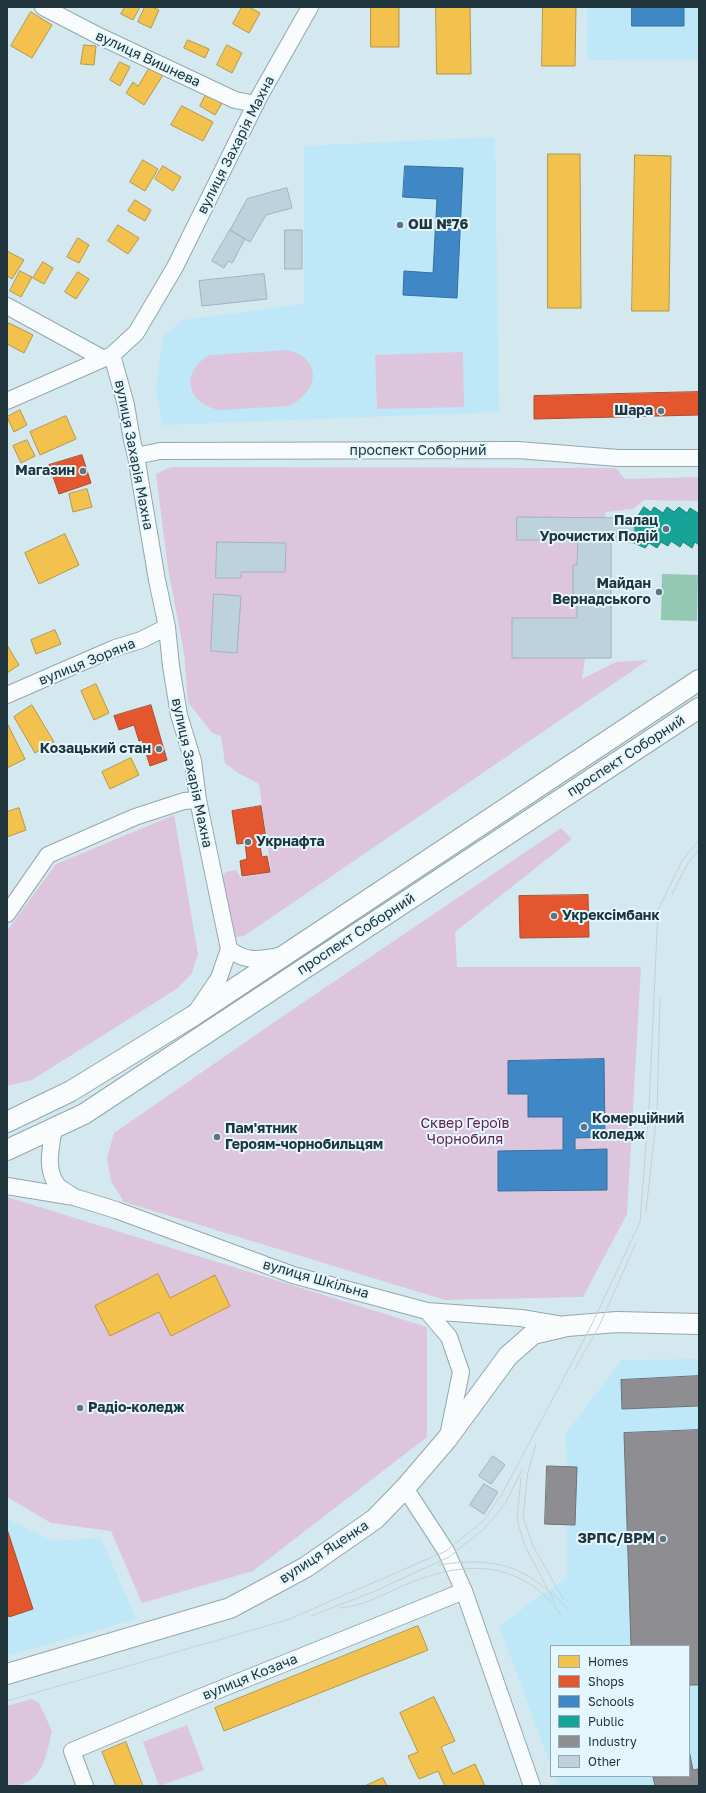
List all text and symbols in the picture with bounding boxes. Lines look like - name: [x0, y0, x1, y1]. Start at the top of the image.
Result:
- street label: вулиця Вишнева: [93, 27, 203, 91]
- street label: вулиця Захарія Махна: [194, 73, 278, 217]
- place label: ОШ №76: [408, 217, 468, 233]
- marker: ОШ №76: [395, 220, 405, 230]
- street label: вулиця Захарія Махна: [111, 379, 157, 531]
- place label: Шара: [614, 403, 653, 419]
- marker: Шара: [656, 406, 666, 416]
- street label: проспект Соборний: [350, 443, 486, 459]
- place label: Магазин: [15, 463, 75, 479]
- marker: Магазин: [78, 466, 88, 476]
- place label: Палац Урочистих Подій: [539, 513, 658, 546]
- marker: Палац Урочистих Подій: [661, 524, 671, 534]
- place label: Майдан Вернадського: [552, 576, 651, 608]
- marker: Майдан Вернадського: [654, 587, 664, 597]
- street label: вулиця Зоряна: [36, 635, 138, 689]
- street label: вулиця Захарія Махна: [168, 697, 216, 849]
- street label: проспект Соборний: [564, 712, 688, 800]
- place label: Козацький стан: [40, 741, 151, 757]
- marker: Козацький стан: [154, 744, 164, 754]
- place label: Укрнафта: [256, 834, 325, 850]
- marker: Укрнафта: [243, 837, 253, 847]
- street label: проспект Соборний: [294, 890, 418, 978]
- place label: Укрексімбанк: [562, 908, 659, 924]
- marker: Укрексімбанк: [549, 911, 559, 921]
- place label: Комерційний коледж: [592, 1111, 684, 1144]
- park label: Сквер Героїв Чорнобиля: [421, 1116, 509, 1148]
- place label: Пам'ятник Героям-чорнобильцям: [225, 1121, 383, 1154]
- marker: Комерційний коледж: [579, 1122, 589, 1132]
- marker: Пам'ятник Героям-чорнобильцям: [212, 1132, 222, 1142]
- street label: вулиця Шкільна: [261, 1256, 371, 1302]
- place label: Радіо-коледж: [88, 1400, 185, 1416]
- marker: Радіо-коледж: [75, 1403, 85, 1413]
- street label: вулиця Яценка: [276, 1517, 372, 1587]
- place label: ЗРПС/ВРМ: [577, 1531, 655, 1547]
- marker: ЗРПС/ВРМ: [658, 1534, 668, 1544]
- legend: [550, 1645, 690, 1777]
- street label: вулиця Козача: [200, 1650, 300, 1704]
- text: Homes: [588, 1654, 628, 1669]
- text: Shops: [588, 1674, 624, 1689]
- text: Schools: [588, 1694, 634, 1709]
- text: Public: [588, 1714, 624, 1729]
- text: Industry: [588, 1734, 637, 1749]
- text: Other: [588, 1754, 621, 1769]

